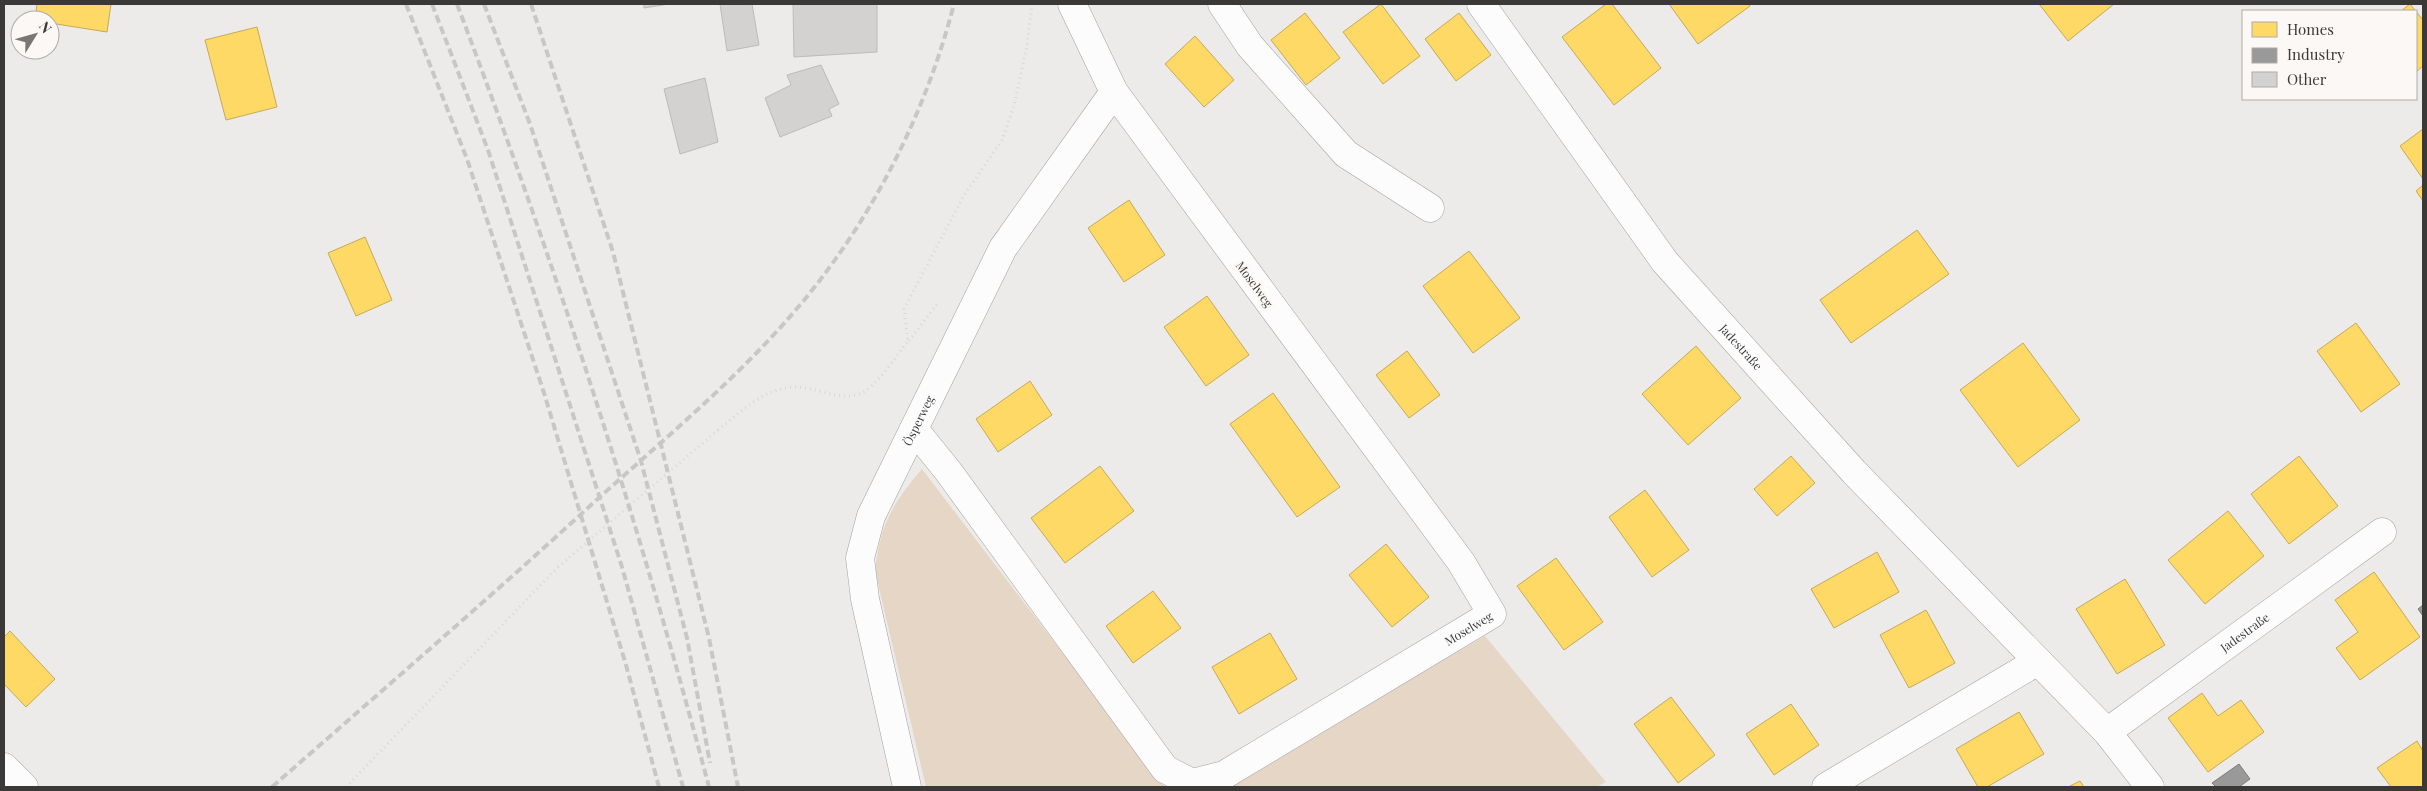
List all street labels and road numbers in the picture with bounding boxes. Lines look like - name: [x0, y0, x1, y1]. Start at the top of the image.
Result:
- street label: Moselweg: [1233, 258, 1277, 311]
- street label: Jadestraße: [1716, 320, 1766, 373]
- street label: Ösperweg: [899, 392, 938, 448]
- street label: Moselweg: [1441, 607, 1496, 649]
- street label: Jadestraße: [2216, 609, 2272, 656]

